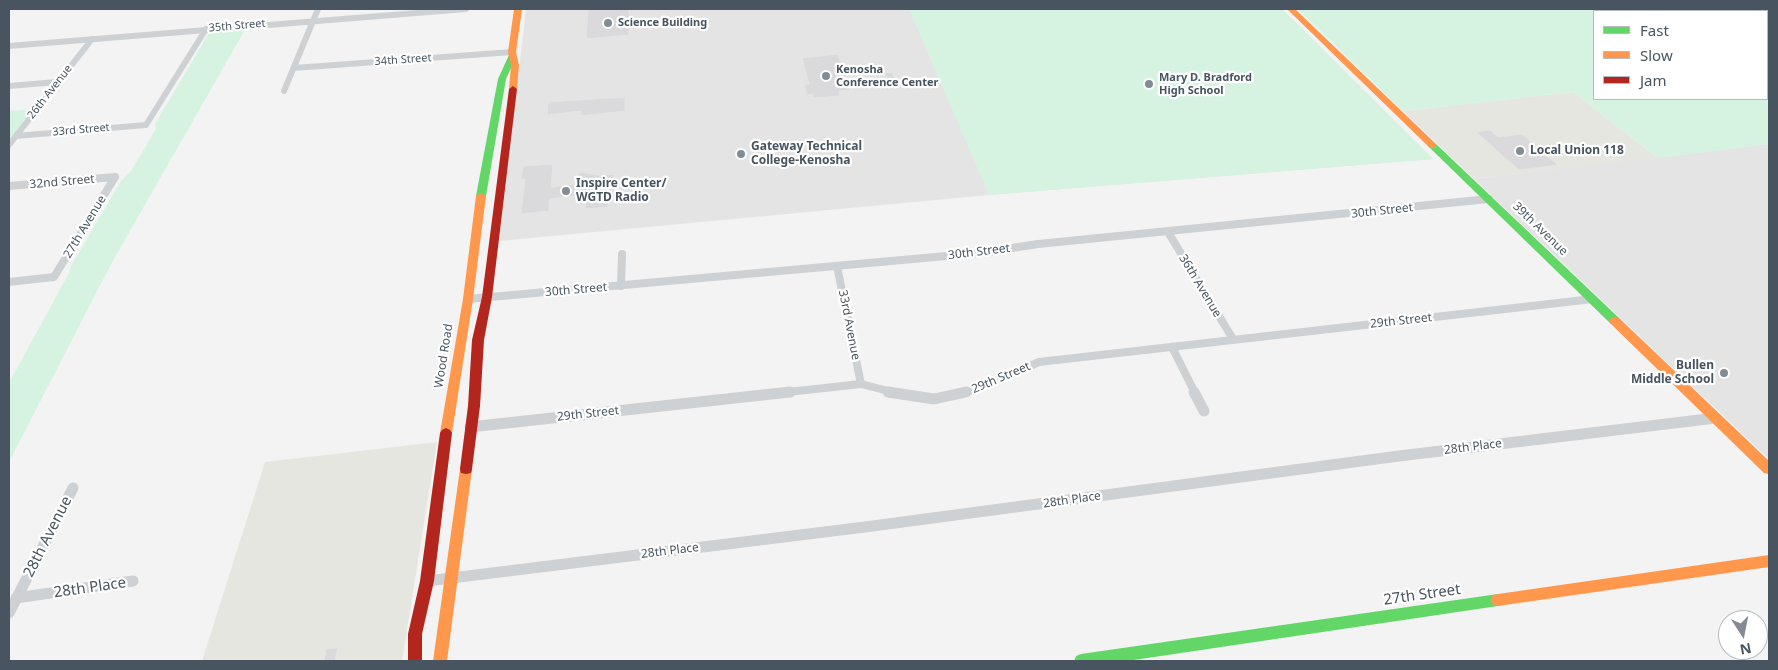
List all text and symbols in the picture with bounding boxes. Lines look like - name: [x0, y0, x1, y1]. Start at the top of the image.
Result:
- legend: [1593, 10, 1768, 100]
- place label: Science Building: [618, 16, 707, 30]
- street label: 35th Street: [208, 17, 266, 35]
- marker: Science Building: [602, 17, 614, 29]
- text: Fast: [1640, 20, 1669, 40]
- text: Slow: [1640, 45, 1673, 65]
- street label: 34th Street: [374, 51, 432, 69]
- street label: 26th Avenue: [25, 62, 75, 122]
- place label: Kenosha Conference Center: [836, 63, 938, 89]
- marker: Kenosha Conference Center: [820, 70, 832, 82]
- text: Jam: [1640, 70, 1667, 90]
- place label: Mary D. Bradford High School: [1159, 71, 1252, 97]
- marker: Mary D. Bradford High School: [1143, 78, 1155, 90]
- street label: 33rd Street: [52, 121, 110, 139]
- place label: Gateway Technical College-Kenosha: [751, 140, 862, 168]
- place label: Local Union 118: [1530, 144, 1624, 158]
- marker: Local Union 118: [1514, 145, 1526, 157]
- marker: Gateway Technical College-Kenosha: [735, 148, 747, 160]
- street label: 32nd Street: [29, 172, 95, 192]
- place label: Inspire Center/ WGTD Radio: [576, 177, 666, 205]
- marker: Inspire Center/ WGTD Radio: [560, 185, 572, 197]
- street label: 27th Avenue: [61, 193, 109, 261]
- street label: 39th Avenue: [1510, 199, 1570, 259]
- street label: 30th Street: [1350, 201, 1414, 221]
- street label: 30th Street: [947, 241, 1011, 263]
- street label: 36th Avenue: [1176, 252, 1224, 320]
- street label: 30th Street: [544, 280, 608, 300]
- street label: 33rd Avenue: [835, 289, 863, 361]
- street label: 29th Street: [1369, 311, 1433, 331]
- street label: Wood Road: [432, 323, 456, 389]
- street label: 29th Street: [970, 359, 1032, 397]
- place label: Bullen Middle School: [1631, 359, 1714, 387]
- marker: Bullen Middle School: [1718, 367, 1730, 379]
- street label: 29th Street: [556, 404, 620, 424]
- street label: 28th Place: [1443, 436, 1503, 458]
- street label: 28th Place: [1042, 489, 1102, 511]
- street label: 28th Avenue: [20, 494, 76, 580]
- street label: 28th Place: [640, 540, 700, 562]
- street label: 28th Place: [53, 574, 127, 602]
- street label: 27th Street: [1382, 581, 1462, 609]
- north arrow: [1718, 610, 1768, 660]
- text: N: [1738, 639, 1753, 660]

